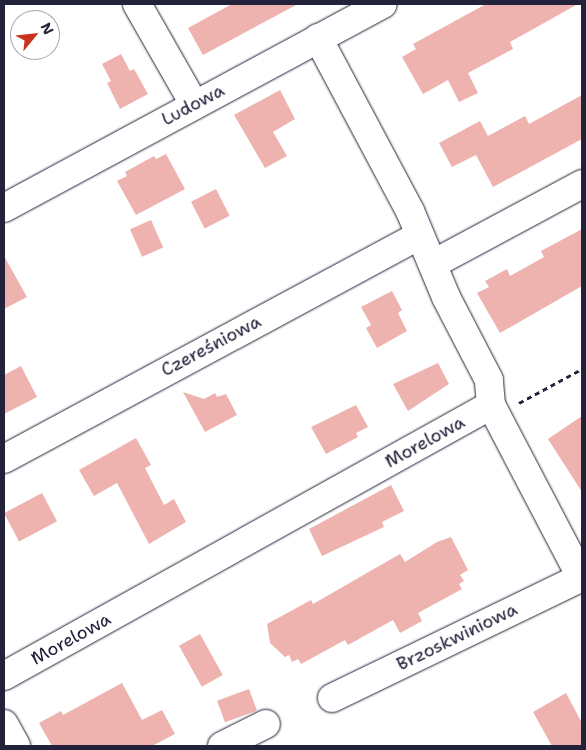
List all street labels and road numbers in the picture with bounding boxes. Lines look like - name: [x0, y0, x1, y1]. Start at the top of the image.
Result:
- street label: Ludowa: [158, 80, 228, 130]
- street label: Czereśniowa: [157, 311, 265, 381]
- street label: Morelowa: [381, 411, 469, 473]
- street label: Brzoskwiniowa: [393, 598, 521, 676]
- street label: Morelowa: [27, 608, 115, 670]

